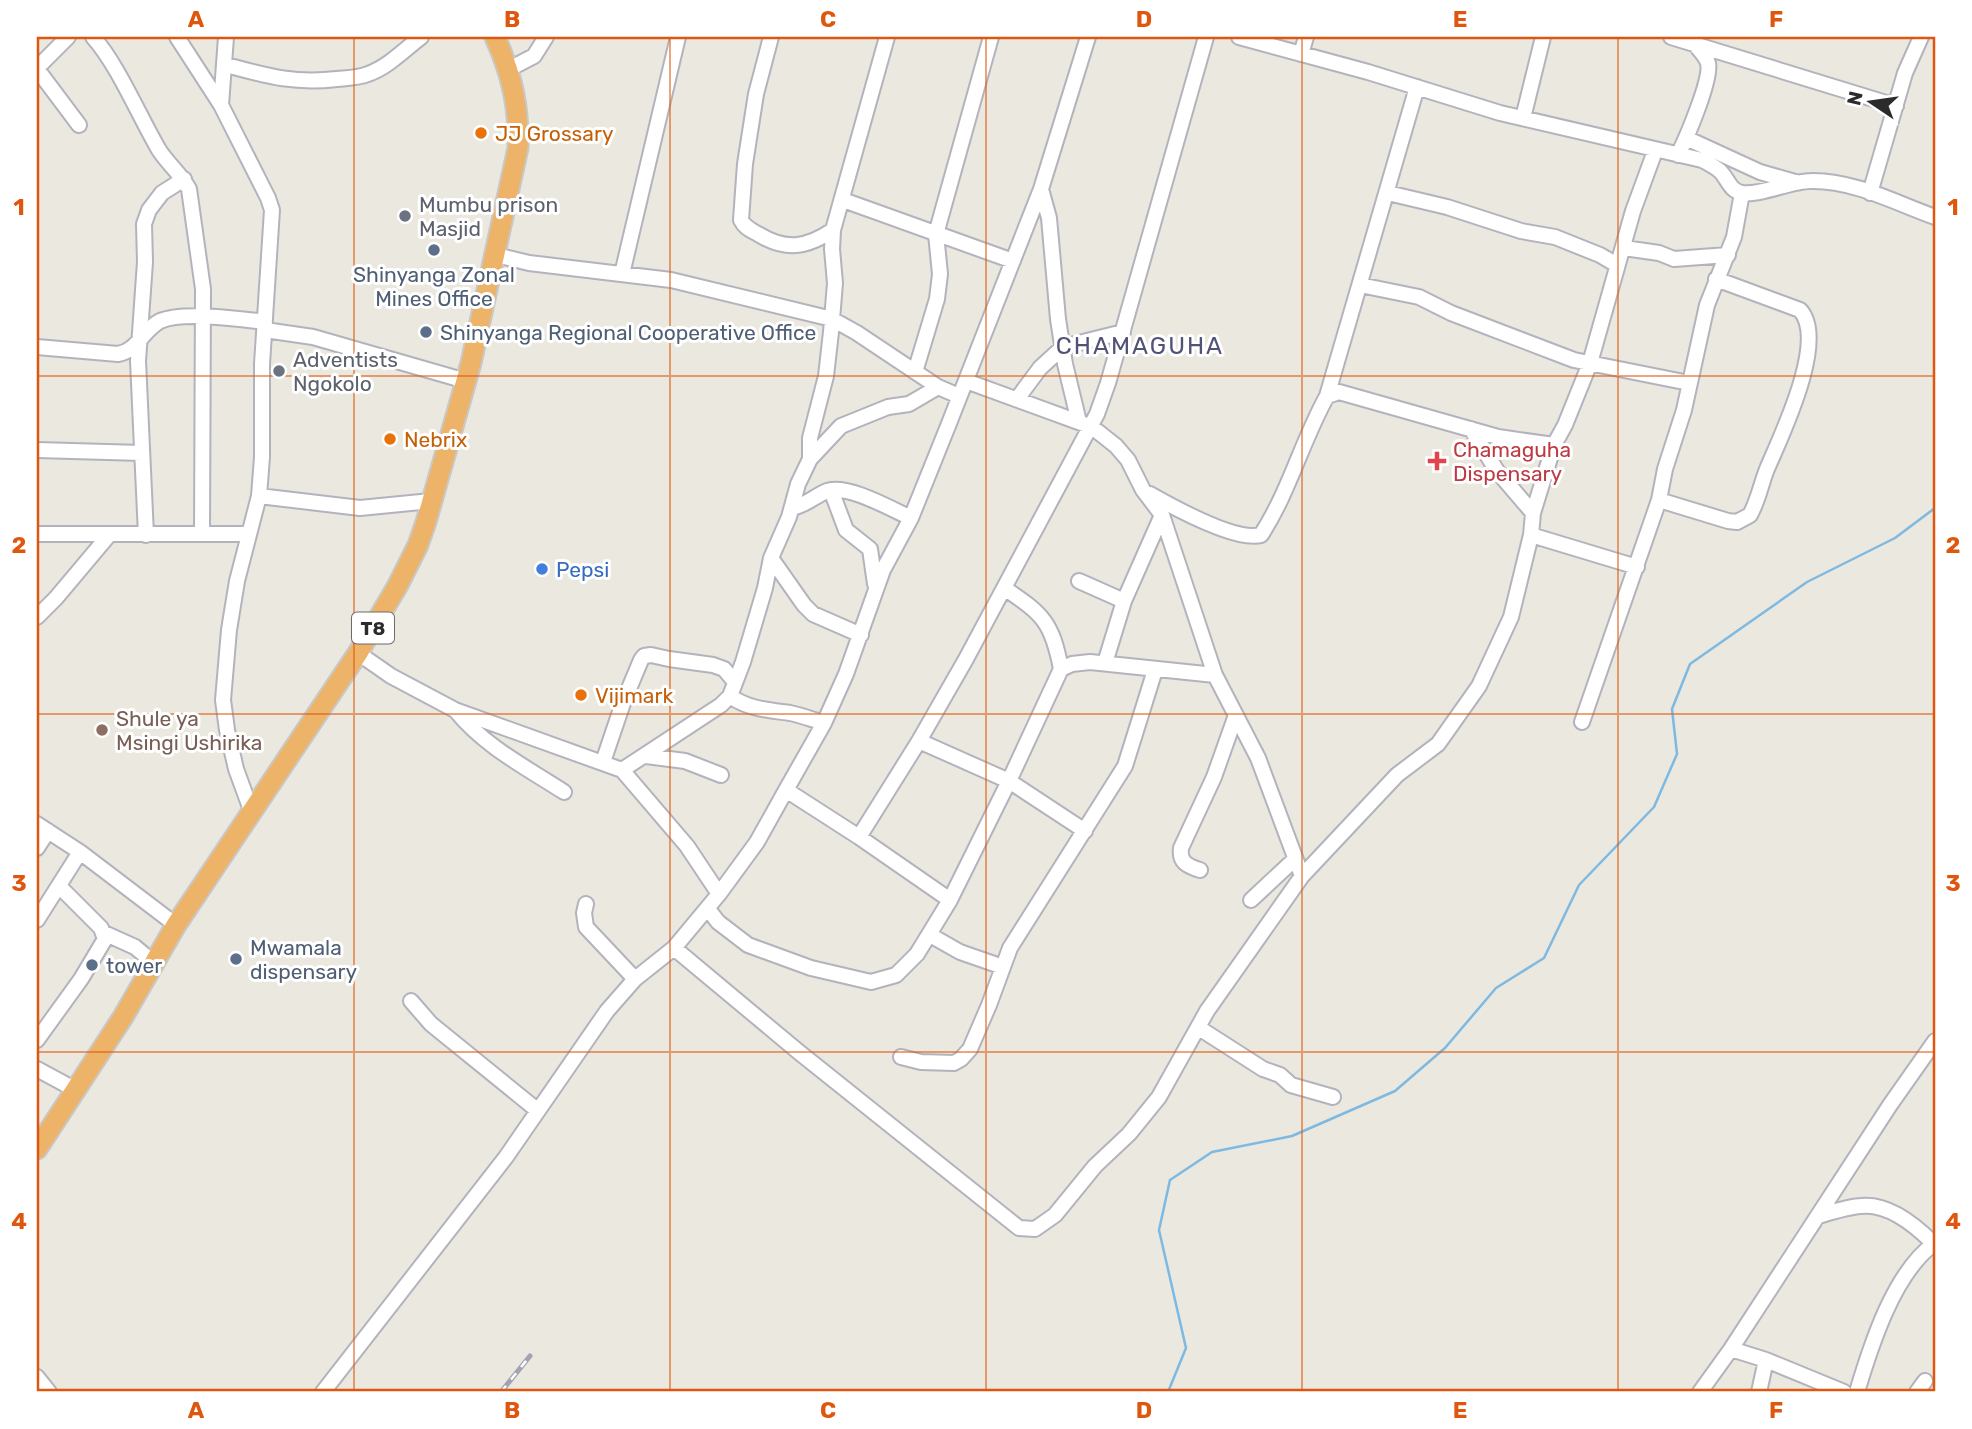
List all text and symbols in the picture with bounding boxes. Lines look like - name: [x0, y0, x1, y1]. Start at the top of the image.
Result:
- text: A: [188, 5, 205, 33]
- text: B: [504, 5, 520, 33]
- text: C: [820, 5, 836, 33]
- text: D: [1136, 5, 1152, 33]
- text: E: [1453, 5, 1467, 33]
- text: F: [1769, 5, 1783, 33]
- north arrow: [1836, 66, 1906, 136]
- text: N: [1842, 89, 1868, 108]
- place label: JJ Grossary: [495, 121, 614, 146]
- marker: JJ Grossary: [473, 125, 489, 141]
- place label: Mumbu prison Masjid: [419, 192, 558, 241]
- text: 1: [13, 193, 25, 221]
- text: 1: [1947, 193, 1959, 221]
- marker: Mumbu prison Masjid: [397, 208, 413, 224]
- marker: Shinyanga Zonal Mines Office: [426, 242, 442, 258]
- place label: Shinyanga Zonal Mines Office: [353, 262, 515, 311]
- place label: Shinyanga Regional Cooperative Office: [440, 320, 816, 345]
- marker: Shinyanga Regional Cooperative Office: [418, 324, 434, 340]
- district label: CHAMAGUHA: [1056, 332, 1224, 360]
- place label: Adventists Ngokolo: [293, 347, 398, 396]
- marker: Adventists Ngokolo: [271, 363, 287, 379]
- place label: Nebrix: [404, 427, 467, 452]
- marker: Nebrix: [382, 431, 398, 447]
- place label: Chamaguha Dispensary: [1453, 437, 1571, 486]
- marker: Chamaguha Dispensary: [1427, 451, 1447, 471]
- text: 2: [12, 531, 26, 559]
- text: 2: [1946, 531, 1960, 559]
- place label: Pepsi: [556, 557, 609, 582]
- marker: Pepsi: [534, 561, 550, 577]
- road number: T8: [352, 612, 394, 643]
- place label: Vijimark: [595, 683, 673, 708]
- marker: Vijimark: [573, 687, 589, 703]
- place label: Shule ya Msingi Ushirika: [116, 706, 262, 755]
- marker: Shule ya Msingi Ushirika: [94, 722, 110, 738]
- text: 3: [11, 869, 27, 897]
- text: 3: [1945, 869, 1961, 897]
- place label: Mwamala dispensary: [250, 935, 358, 984]
- marker: Mwamala dispensary: [228, 951, 244, 967]
- place label: tower: [106, 953, 162, 978]
- marker: tower: [84, 957, 100, 973]
- text: 4: [11, 1207, 27, 1235]
- text: 4: [1945, 1207, 1961, 1235]
- text: A: [188, 1396, 205, 1424]
- text: B: [504, 1396, 520, 1424]
- text: C: [820, 1396, 836, 1424]
- text: D: [1136, 1396, 1152, 1424]
- text: E: [1453, 1396, 1467, 1424]
- text: F: [1769, 1396, 1783, 1424]

